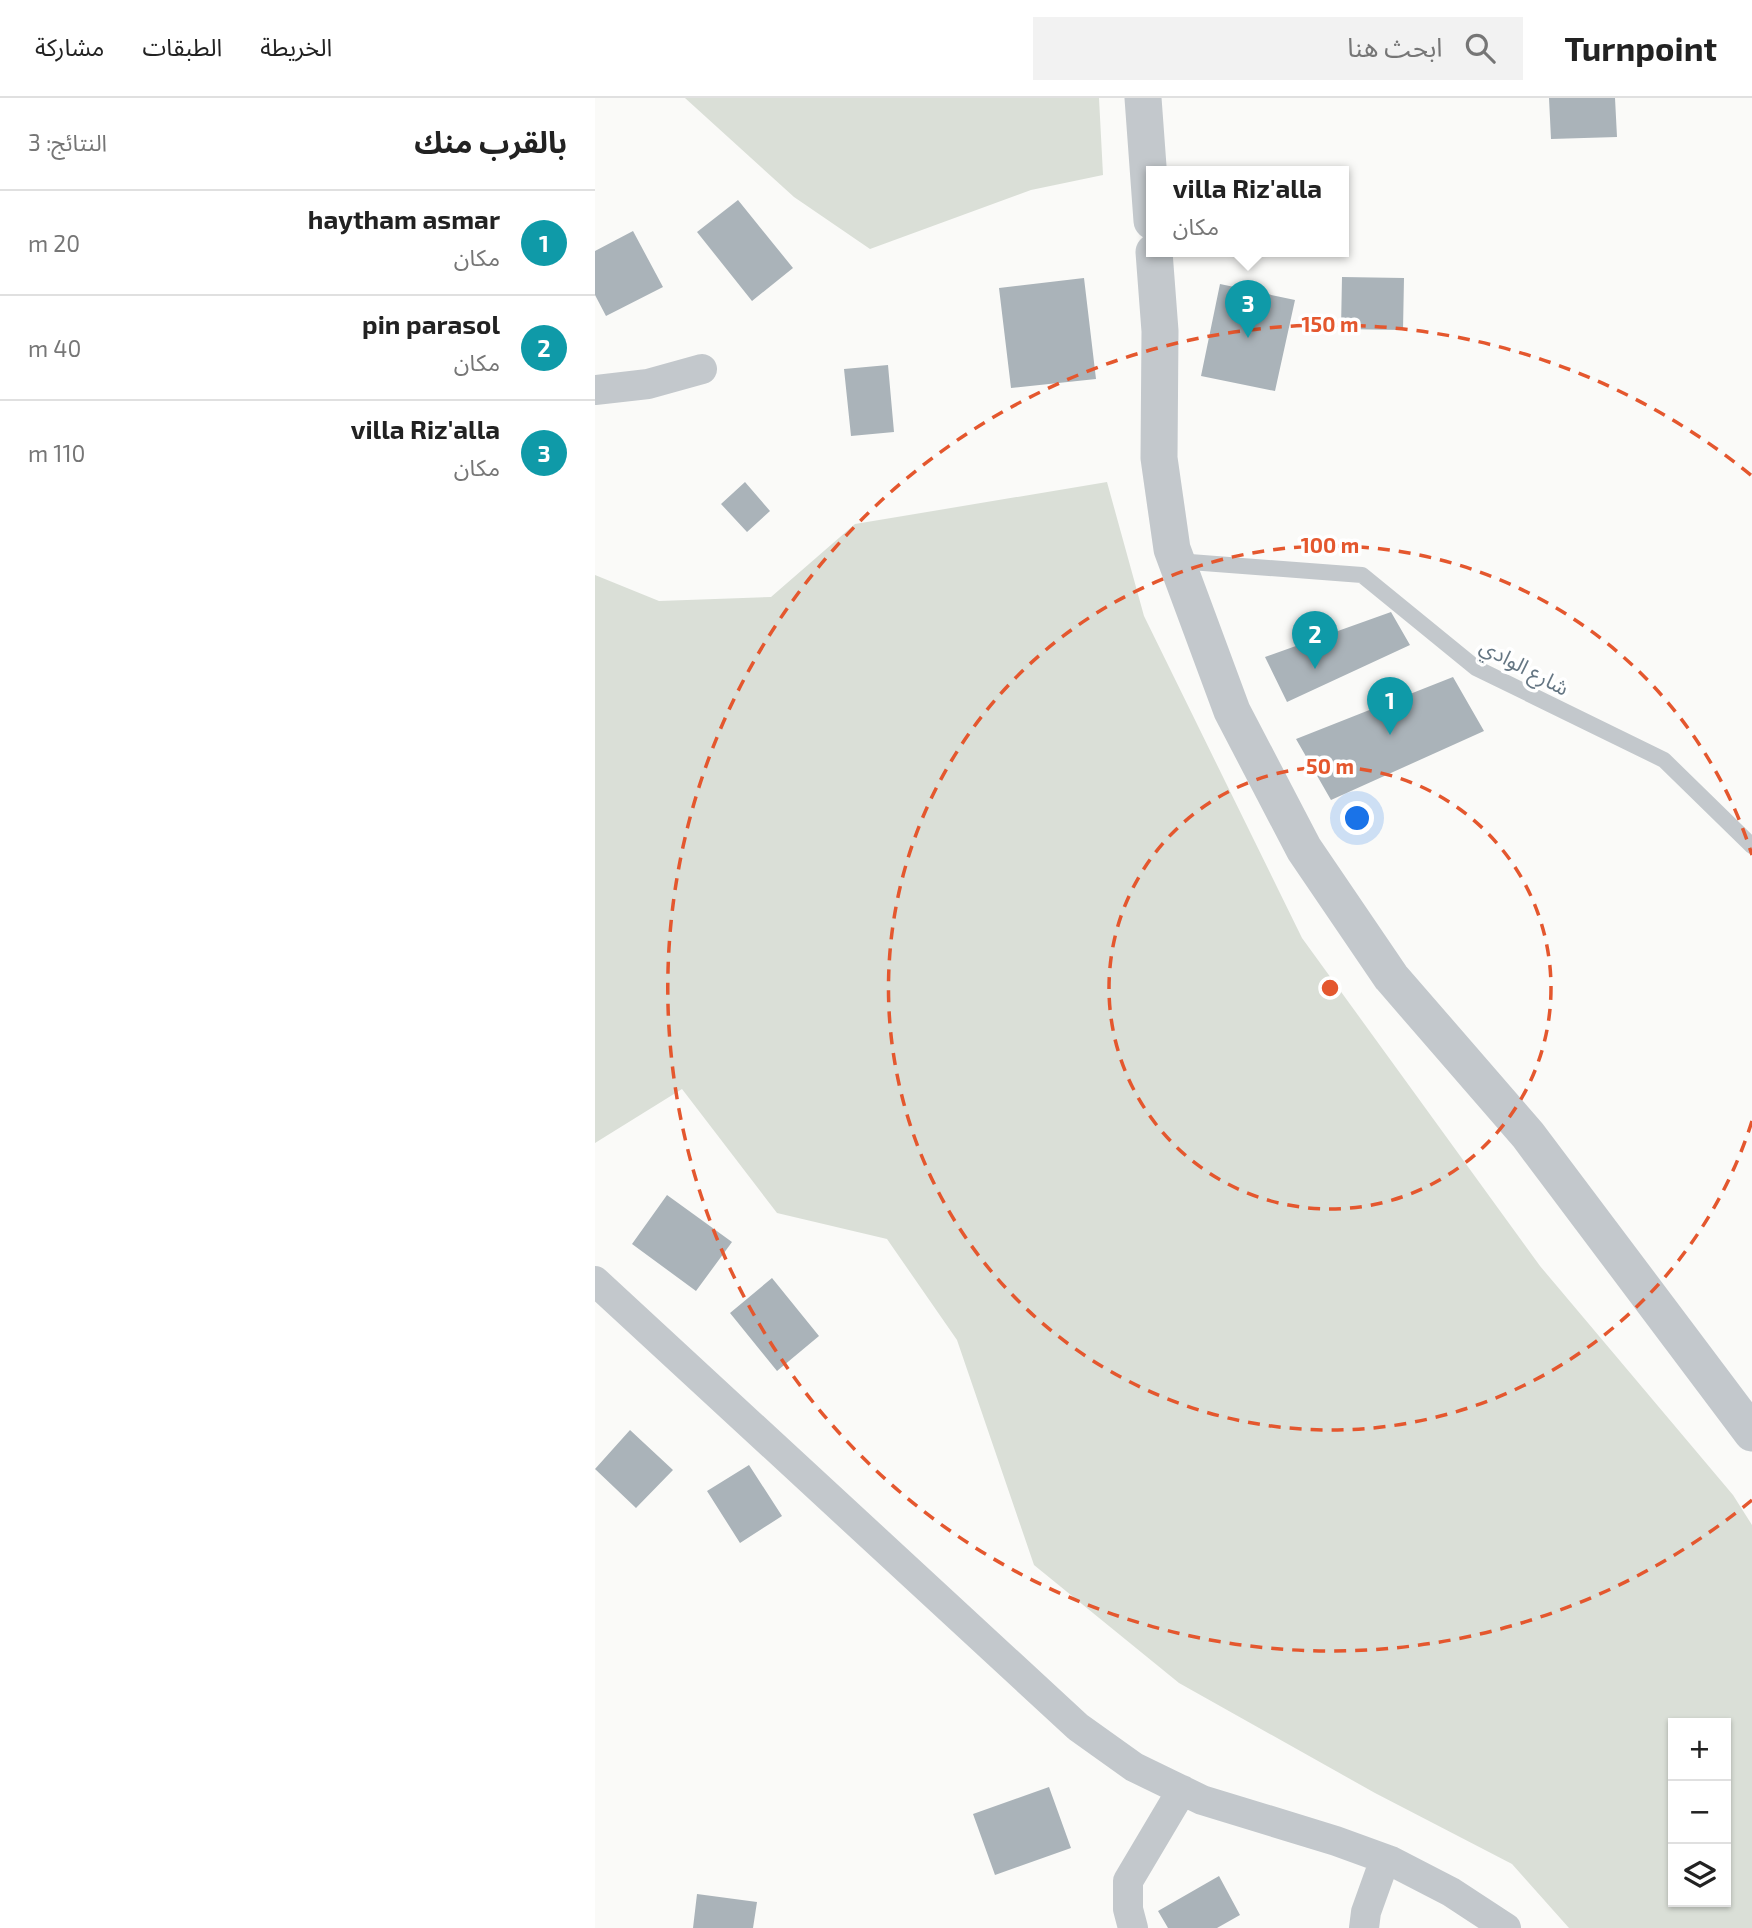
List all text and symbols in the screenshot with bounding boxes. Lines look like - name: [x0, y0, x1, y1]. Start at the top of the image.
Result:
- search box: [1033, 17, 1523, 80]
- text: Turnpoint: [1565, 28, 1717, 68]
- icon: search: [1461, 29, 1499, 67]
- text: ابحث هنا: [1347, 31, 1443, 62]
- text: مشاركة: [35, 32, 104, 61]
- text: الطبقات: [142, 32, 222, 61]
- text: الخريطة: [260, 32, 332, 61]
- text: بالقرب منك: [414, 123, 567, 159]
- text: النتائج: 3: [28, 128, 107, 156]
- popup: [1146, 166, 1349, 257]
- text: villa Riz'alla: [1173, 172, 1322, 203]
- text: haytham asmar: [308, 203, 500, 234]
- text: مكان: [1173, 212, 1219, 240]
- text: 20 m: [28, 229, 80, 257]
- text: 1: [539, 229, 549, 257]
- text: مكان: [454, 243, 500, 271]
- pin: 3: [1225, 280, 1271, 338]
- text: pin parasol: [362, 308, 500, 339]
- text: 150 m: [1302, 311, 1358, 336]
- text: 40 m: [28, 334, 81, 362]
- text: 2: [537, 334, 551, 362]
- text: مكان: [454, 348, 500, 376]
- text: villa Riz'alla: [351, 413, 500, 444]
- text: 110 m: [28, 439, 85, 467]
- text: 3: [537, 439, 551, 467]
- text: مكان: [454, 453, 500, 481]
- text: 100 m: [1301, 532, 1359, 557]
- pin: 2: [1292, 611, 1338, 669]
- street label: شارع الوادي: [1474, 632, 1574, 704]
- pin: 1: [1367, 677, 1413, 735]
- text: 50 m: [1306, 753, 1354, 778]
- your location: [1340, 801, 1374, 835]
- centre of rings: [1318, 976, 1342, 1000]
- map controls: [1668, 1718, 1731, 1907]
- button: +: [1668, 1718, 1731, 1781]
- button: −: [1668, 1781, 1731, 1844]
- button: layers: [1668, 1844, 1731, 1907]

